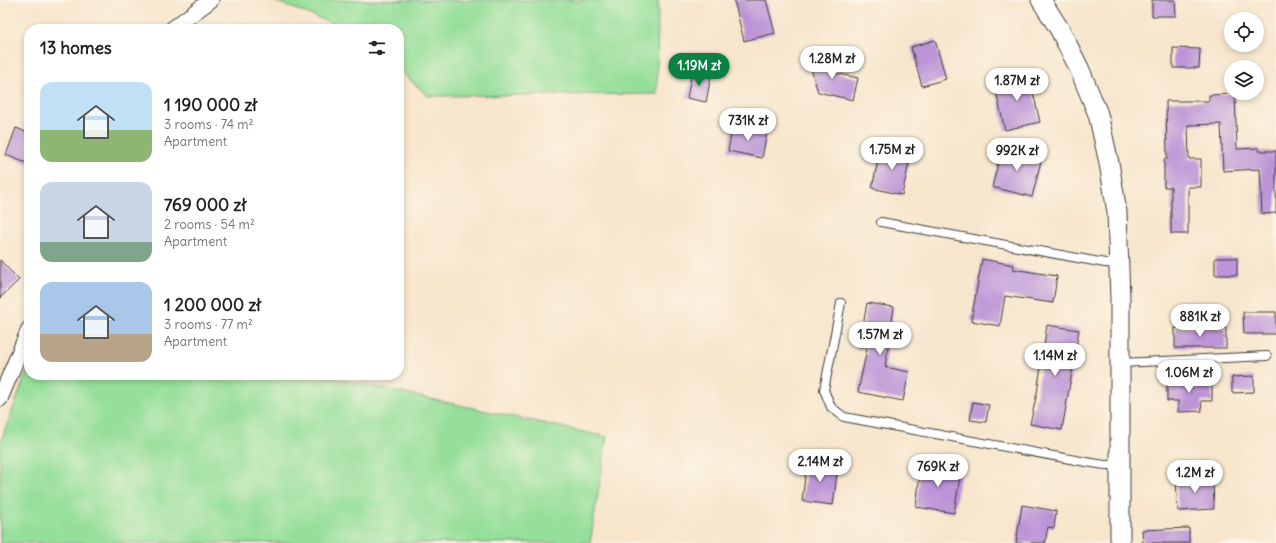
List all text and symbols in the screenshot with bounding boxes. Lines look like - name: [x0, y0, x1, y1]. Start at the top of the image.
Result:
- map controls: [1224, 12, 1264, 100]
- button: locate: [1224, 12, 1264, 52]
- text: 13 homes: [40, 37, 112, 59]
- icon: filters: [366, 37, 388, 59]
- pin: 1.28M zł: [791, 46, 873, 80]
- text: 1.28M zł: [809, 50, 855, 67]
- pin: 1.19M zł: [658, 53, 740, 87]
- text: 1.19M zł: [677, 57, 721, 74]
- button: layers: [1224, 60, 1264, 100]
- pin: 1.87M zł: [976, 68, 1058, 102]
- text: 1.87M zł: [995, 72, 1039, 89]
- text: 1 190 000 zł: [164, 94, 257, 116]
- icon: home: [72, 98, 120, 146]
- pin: 731K zł: [711, 108, 785, 142]
- text: 731K zł: [728, 112, 768, 129]
- text: 3 rooms · 74 m²: [164, 116, 254, 133]
- text: Apartment: [164, 133, 227, 150]
- pin: 1.75M zł: [851, 137, 933, 171]
- pin: 992K zł: [980, 138, 1054, 172]
- text: 1.75M zł: [870, 141, 914, 158]
- text: 992K zł: [996, 142, 1038, 159]
- text: 769 000 zł: [164, 194, 246, 216]
- icon: home: [72, 198, 120, 246]
- text: 2 rooms · 54 m²: [164, 216, 255, 233]
- text: Apartment: [164, 233, 227, 250]
- text: 1 200 000 zł: [164, 294, 261, 316]
- icon: home: [72, 298, 120, 346]
- pin: 881K zł: [1163, 304, 1237, 338]
- text: 881K zł: [1180, 308, 1220, 325]
- text: 3 rooms · 77 m²: [164, 316, 253, 333]
- pin: 1.57M zł: [839, 322, 921, 356]
- text: 1.57M zł: [858, 326, 902, 343]
- text: Apartment: [164, 333, 227, 350]
- pin: 1.14M zł: [1014, 343, 1096, 377]
- text: 1.14M zł: [1033, 347, 1077, 364]
- pin: 1.06M zł: [1148, 360, 1230, 394]
- text: 1.06M zł: [1165, 364, 1213, 381]
- pin: 2.14M zł: [779, 449, 861, 483]
- text: 2.14M zł: [797, 453, 843, 470]
- pin: 769K zł: [901, 454, 975, 488]
- text: 769K zł: [917, 458, 959, 475]
- pin: 1.2M zł: [1158, 460, 1232, 494]
- text: 1.2M zł: [1176, 464, 1214, 481]

